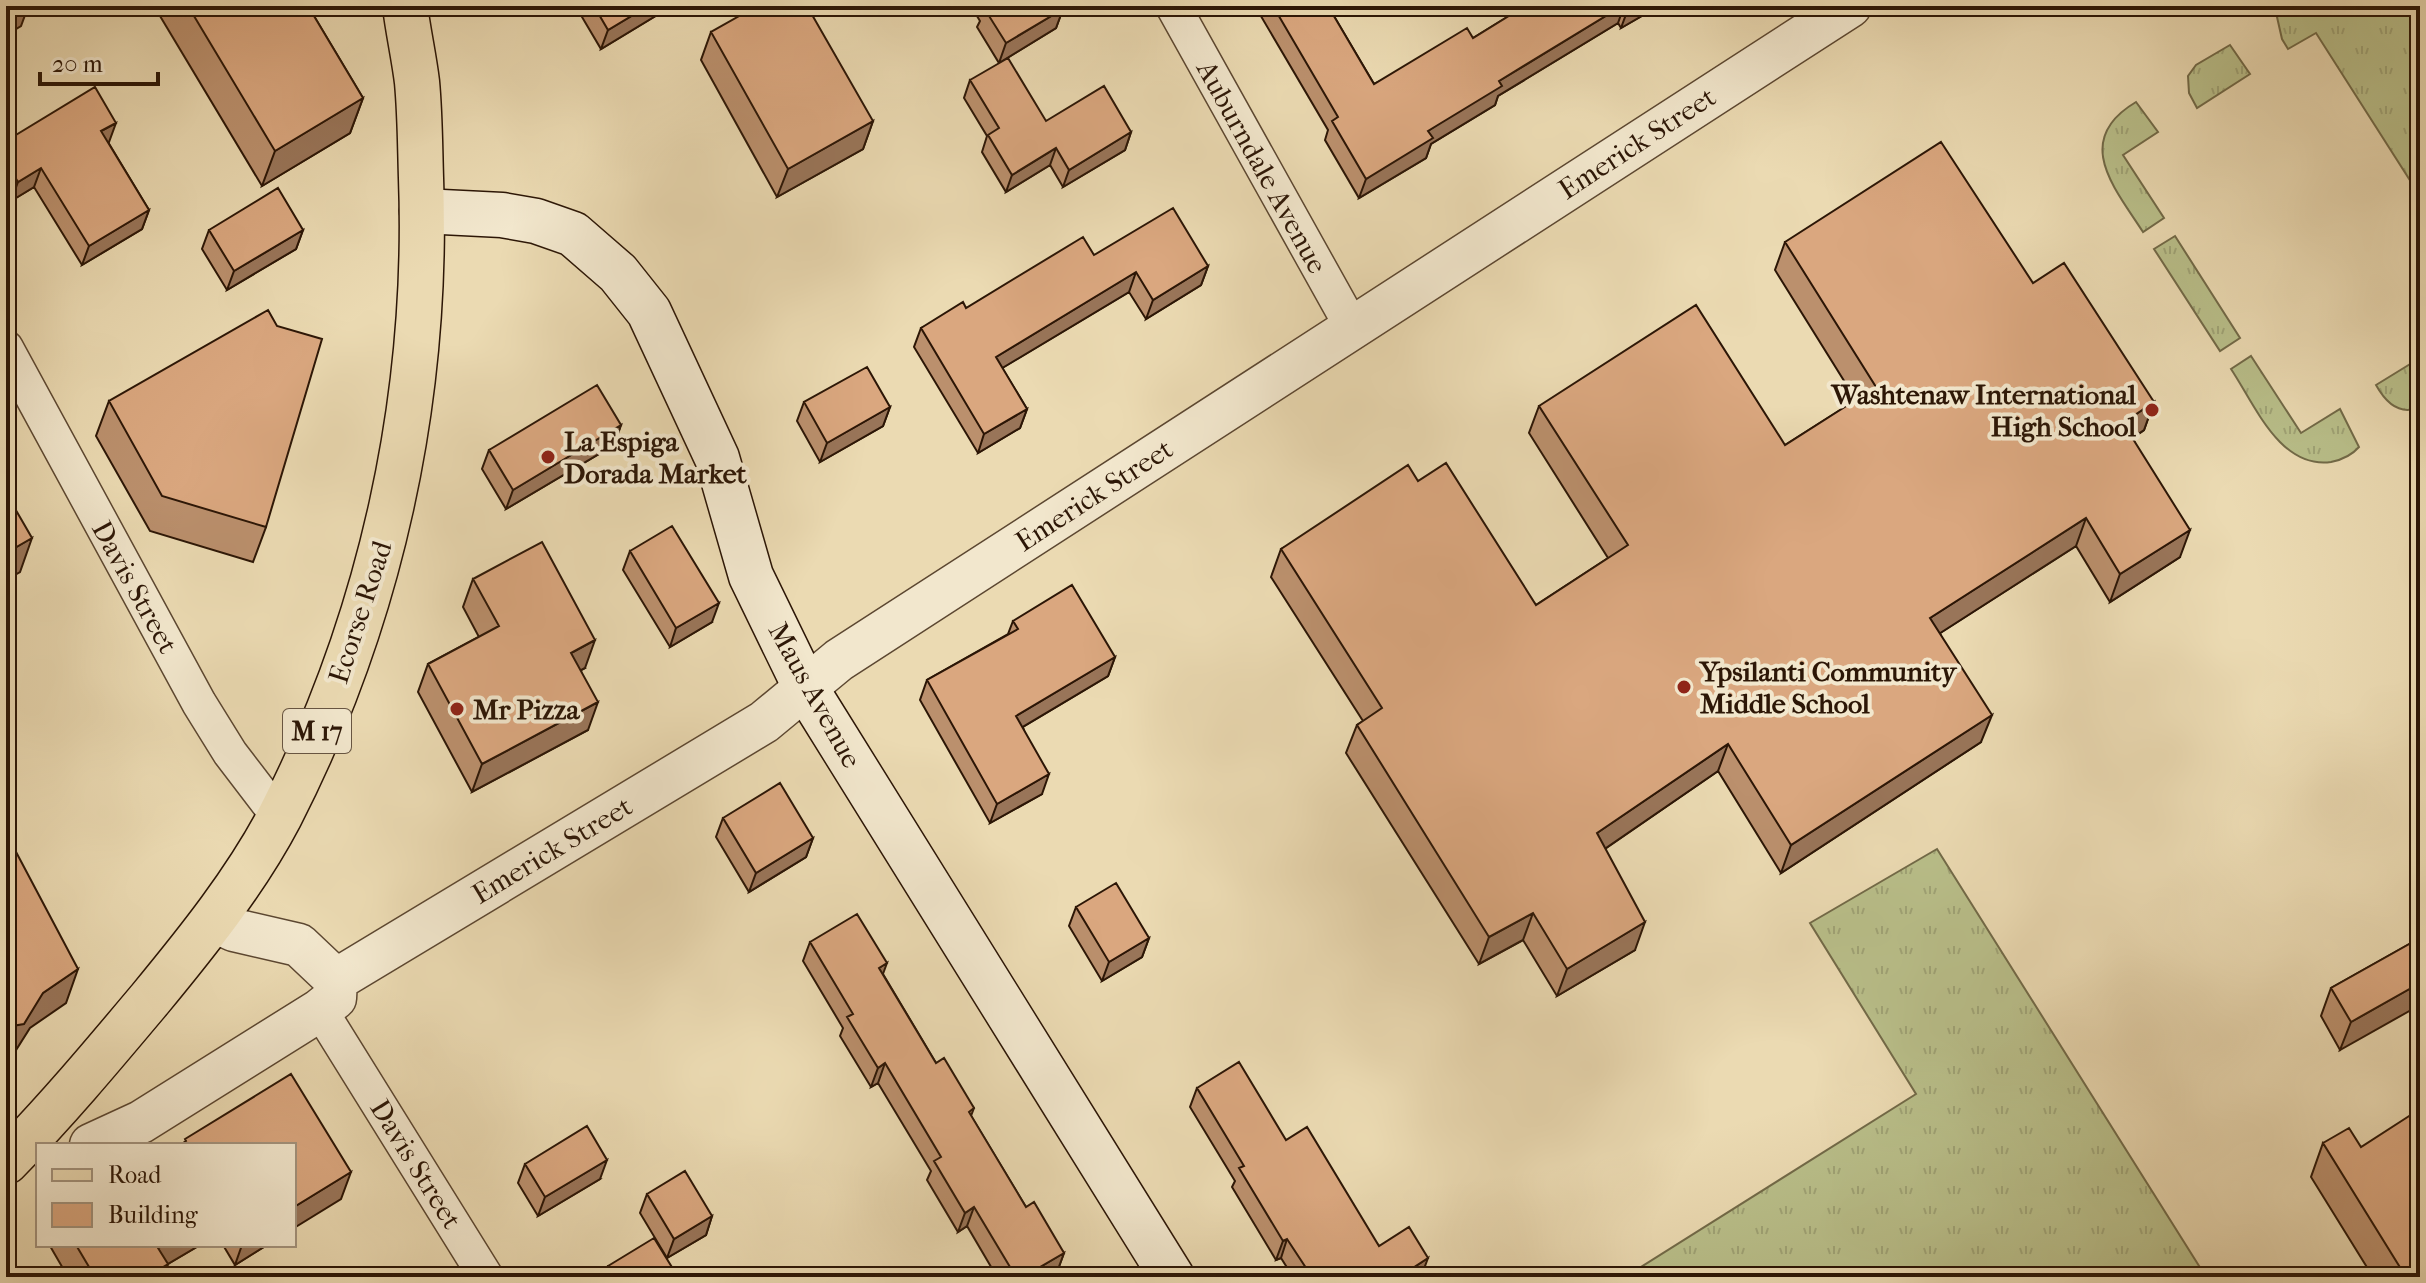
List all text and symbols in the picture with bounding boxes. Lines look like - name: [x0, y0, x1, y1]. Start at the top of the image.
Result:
- scale bar: [40, 36, 158, 86]
- text: 20 m: [52, 50, 103, 78]
- street label: Auburndale Avenue: [1189, 54, 1334, 279]
- street label: Emerick Street: [1552, 80, 1722, 206]
- place label: Washtenaw International High School: [1830, 378, 2136, 443]
- marker: Washtenaw International High School: [2143, 401, 2161, 419]
- place label: La Espiga Dorada Market: [564, 425, 747, 490]
- street label: Emerick Street: [1009, 432, 1179, 558]
- marker: La Espiga Dorada Market: [539, 448, 557, 466]
- street label: Davis Street: [85, 515, 185, 659]
- street label: Ecorse Road: [321, 536, 399, 687]
- street label: Maus Avenue: [762, 617, 869, 774]
- place label: Ypsilanti Community Middle School: [1698, 655, 1958, 720]
- marker: Ypsilanti Community Middle School: [1675, 678, 1693, 696]
- place label: Mr Pizza: [473, 693, 580, 726]
- marker: Mr Pizza: [448, 700, 466, 718]
- road number: M 17: [283, 709, 351, 753]
- street label: Emerick Street: [466, 789, 638, 911]
- street label: Davis Street: [363, 1093, 469, 1235]
- legend: [36, 1143, 296, 1247]
- text: Road: [108, 1161, 162, 1189]
- text: Building: [108, 1201, 199, 1229]

